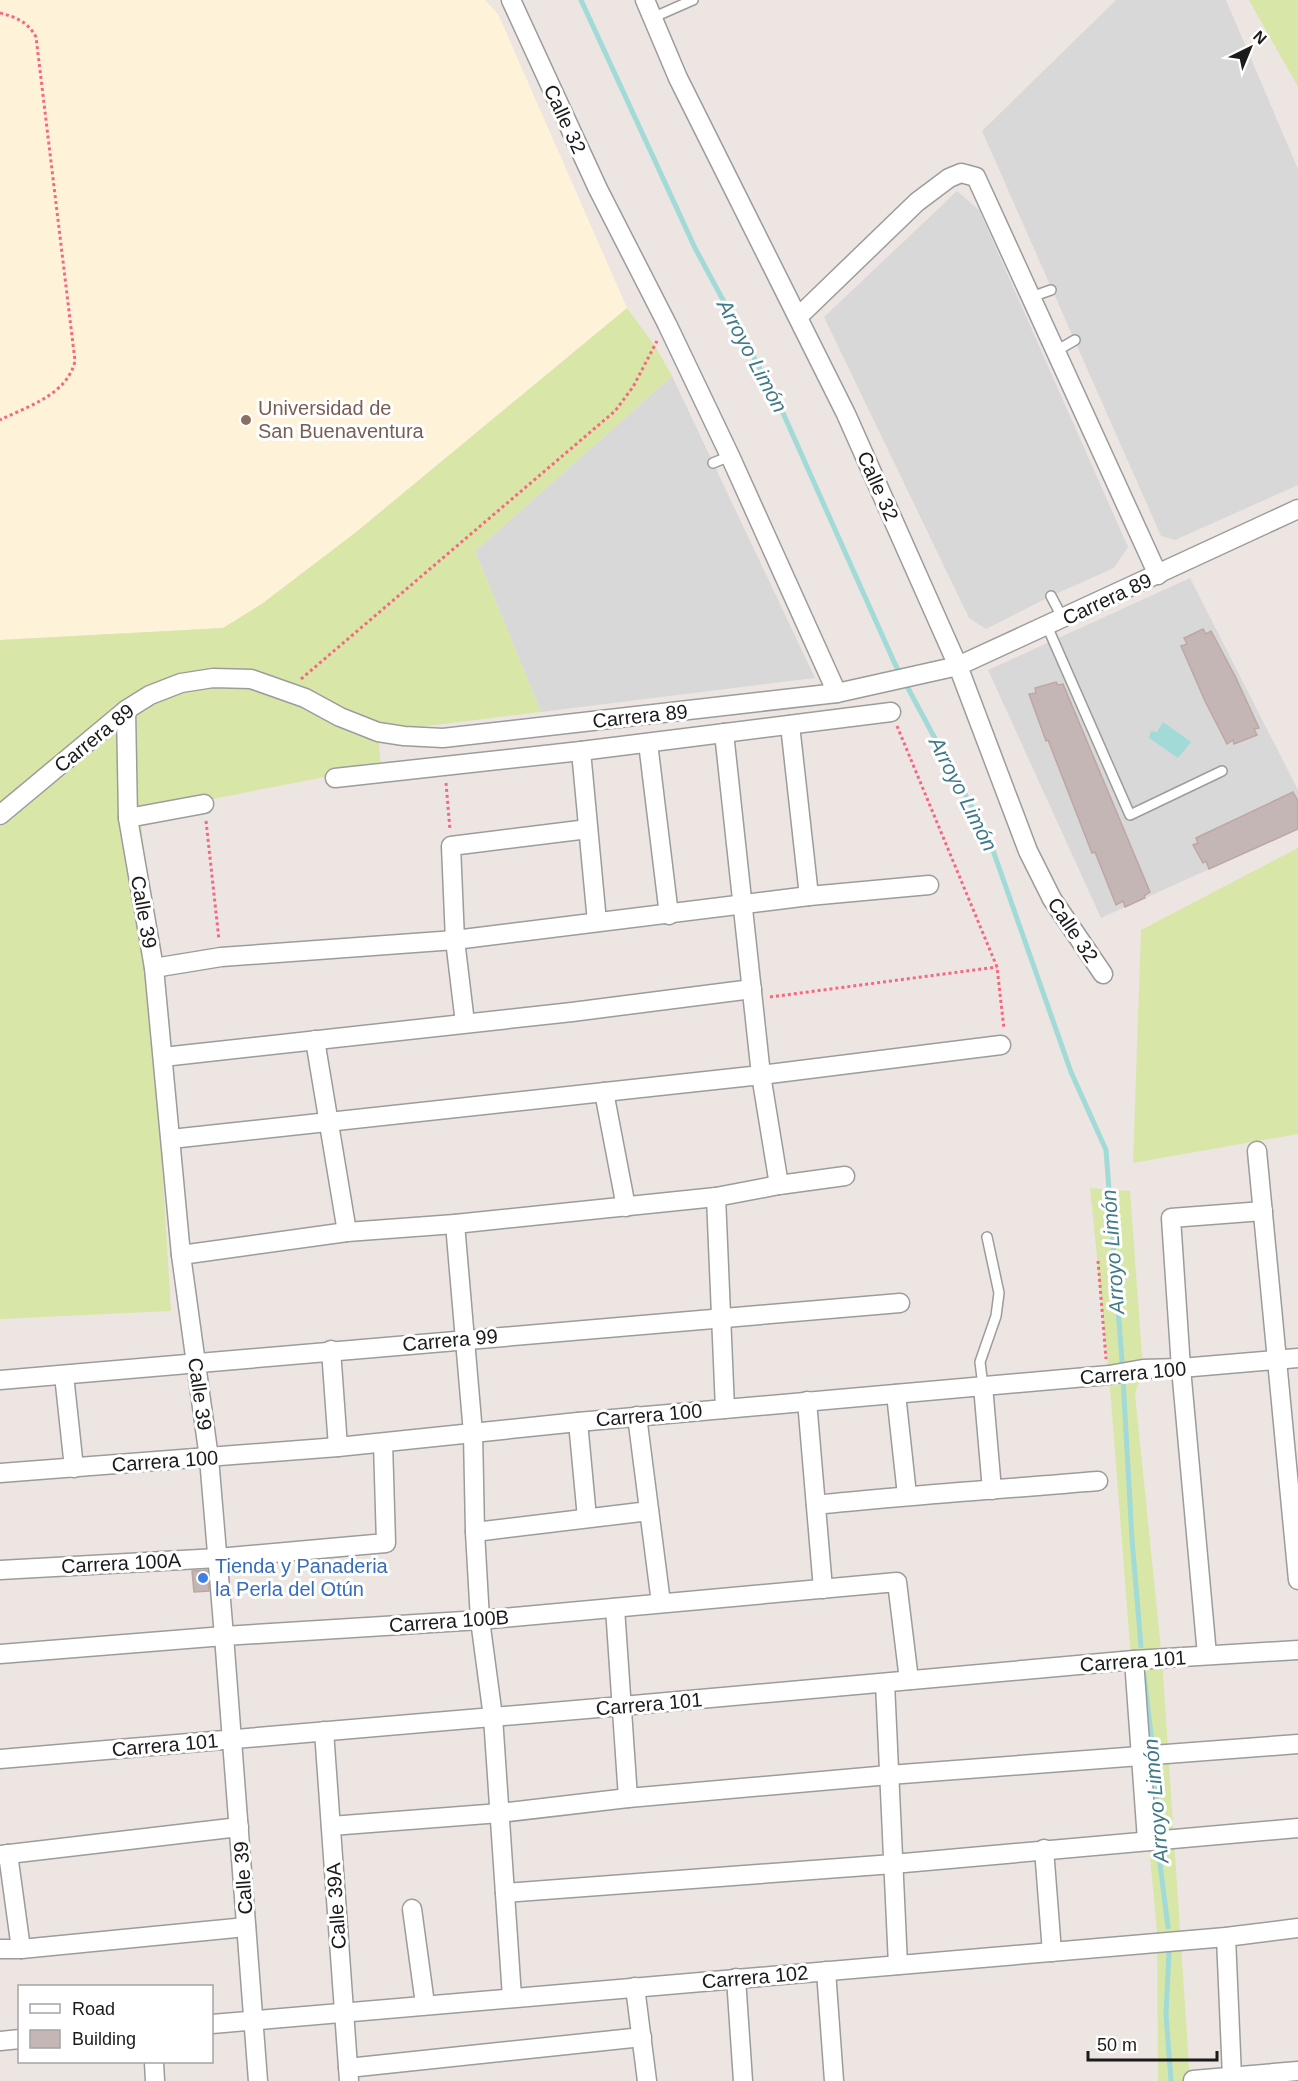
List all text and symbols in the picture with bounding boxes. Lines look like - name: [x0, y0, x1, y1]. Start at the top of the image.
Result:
- north arrow: [1220, 18, 1280, 78]
- text: N: [1250, 27, 1270, 48]
- street label: Calle 32: [540, 81, 590, 157]
- water label: Arroyo Limón: [712, 293, 792, 416]
- place label: Universidad de San Buenaventura: [258, 397, 425, 442]
- marker: Universidad de San Buenaventura: [239, 413, 253, 427]
- street label: Calle 32: [853, 448, 903, 524]
- street label: Carrera 89: [1059, 569, 1155, 629]
- street label: Carrera 89: [50, 699, 138, 777]
- street label: Carrera 89: [591, 700, 689, 732]
- water label: Arroyo Limón: [924, 731, 1002, 855]
- street label: Calle 39: [127, 874, 161, 950]
- street label: Calle 32: [1043, 893, 1103, 967]
- water label: Arroyo Limón: [1097, 1189, 1128, 1317]
- street label: Carrera 99: [401, 1325, 499, 1355]
- street label: Calle 39: [184, 1356, 216, 1432]
- street label: Carrera 100: [1079, 1357, 1187, 1389]
- street label: Carrera 100: [595, 1399, 703, 1431]
- street label: Carrera 100: [111, 1446, 219, 1476]
- street label: Carrera 100A: [60, 1549, 182, 1577]
- place label: Tienda y Panaderia la Perla del Otún: [215, 1555, 389, 1600]
- marker: Tienda y Panaderia la Perla del Otún: [196, 1571, 210, 1585]
- street label: Carrera 100B: [388, 1606, 510, 1636]
- street label: Carrera 101: [1079, 1646, 1187, 1676]
- street label: Carrera 101: [595, 1688, 703, 1720]
- street label: Carrera 101: [111, 1729, 219, 1761]
- water label: Arroyo Limón: [1139, 1738, 1173, 1866]
- street label: Calle 39: [229, 1841, 257, 1915]
- street label: Calle 39A: [322, 1861, 350, 1950]
- street label: Carrera 102: [701, 1961, 809, 1993]
- legend: [18, 1985, 213, 2063]
- text: Road: [72, 1999, 115, 2019]
- scale bar: [1088, 2024, 1217, 2062]
- text: Building: [72, 2029, 136, 2049]
- text: 50 m: [1097, 2035, 1137, 2055]

